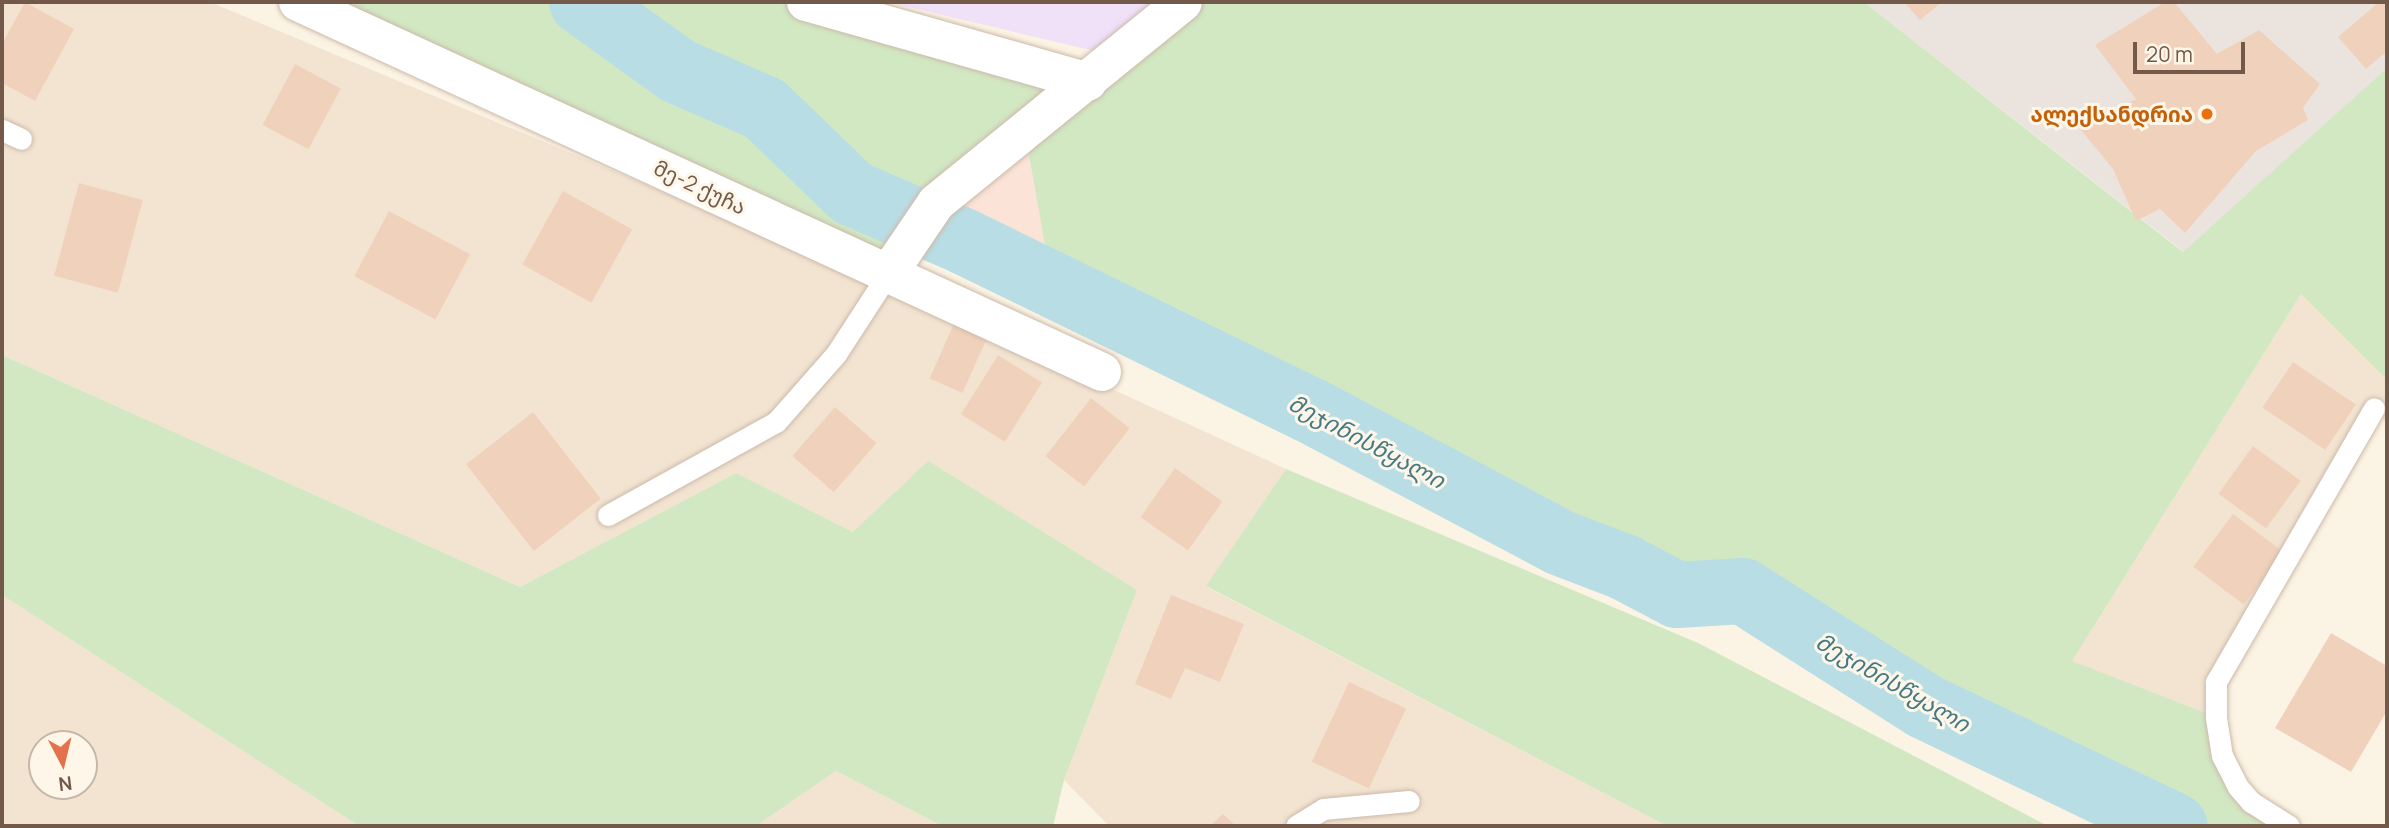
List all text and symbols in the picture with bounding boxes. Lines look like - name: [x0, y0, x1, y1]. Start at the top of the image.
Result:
- scale bar: [2137, 28, 2249, 72]
- text: 20 m: [2146, 40, 2193, 68]
- place label: ალექსანდრია: [2031, 101, 2193, 127]
- marker: ალექსანდრია: [2199, 106, 2215, 122]
- street label: მე-2 ქუჩა: [650, 155, 750, 219]
- water label: მეჯინისწყალი: [1284, 388, 1450, 494]
- water label: მეჯინისწყალი: [1811, 627, 1975, 737]
- north arrow: [28, 730, 98, 800]
- text: N: [57, 770, 74, 798]

